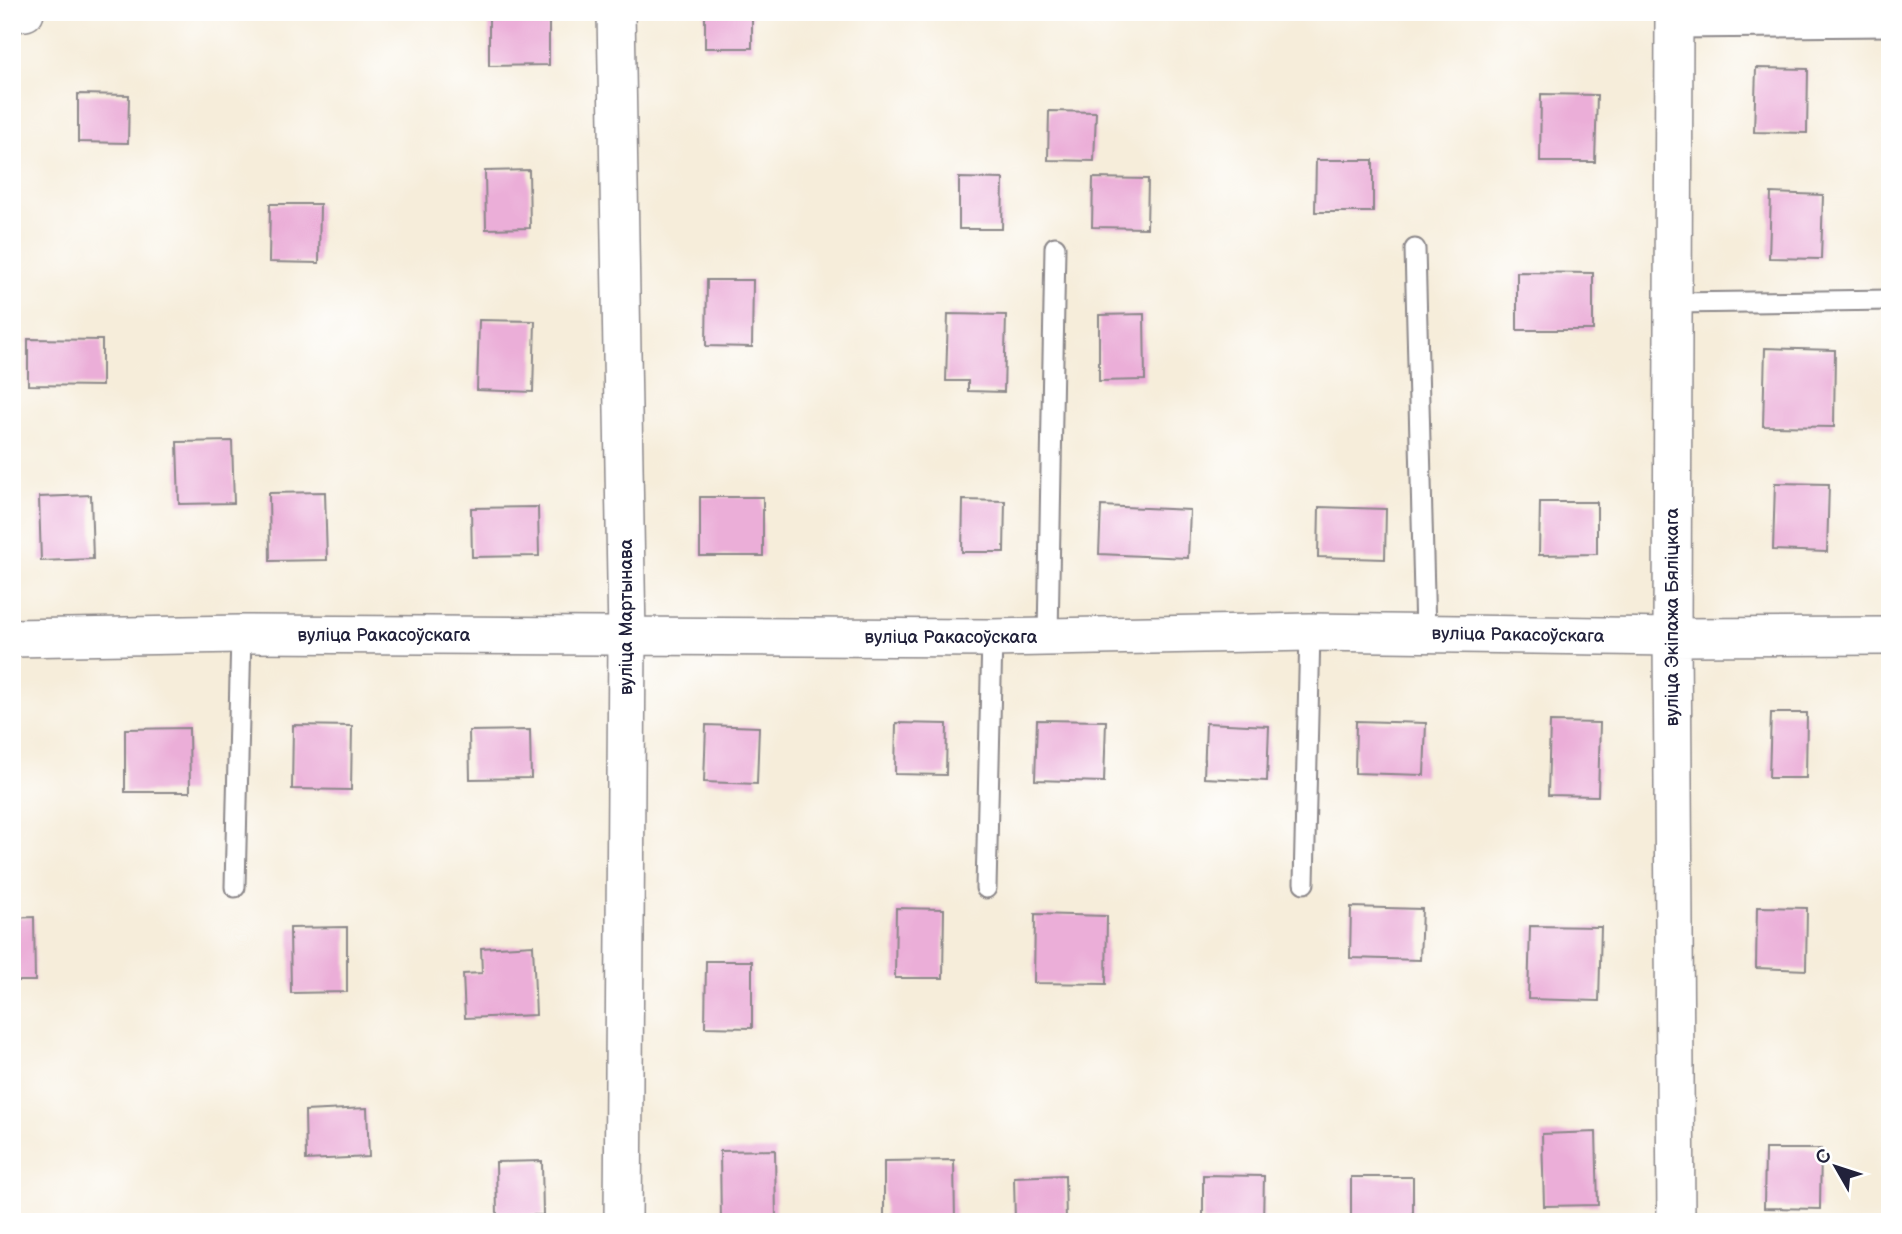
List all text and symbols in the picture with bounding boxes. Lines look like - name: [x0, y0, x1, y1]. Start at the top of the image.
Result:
- street label: вуліца Экіпажа Бяліцкага: [1662, 507, 1683, 726]
- street label: вуліца Мартынава: [616, 539, 637, 695]
- street label: вуліца Ракасоўскага: [1431, 623, 1605, 647]
- street label: вуліца Ракасоўскага: [298, 625, 471, 646]
- street label: вуліца Ракасоўскага: [865, 627, 1038, 648]
- north arrow: [1800, 1132, 1870, 1202]
- text: С: [1811, 1145, 1837, 1170]

